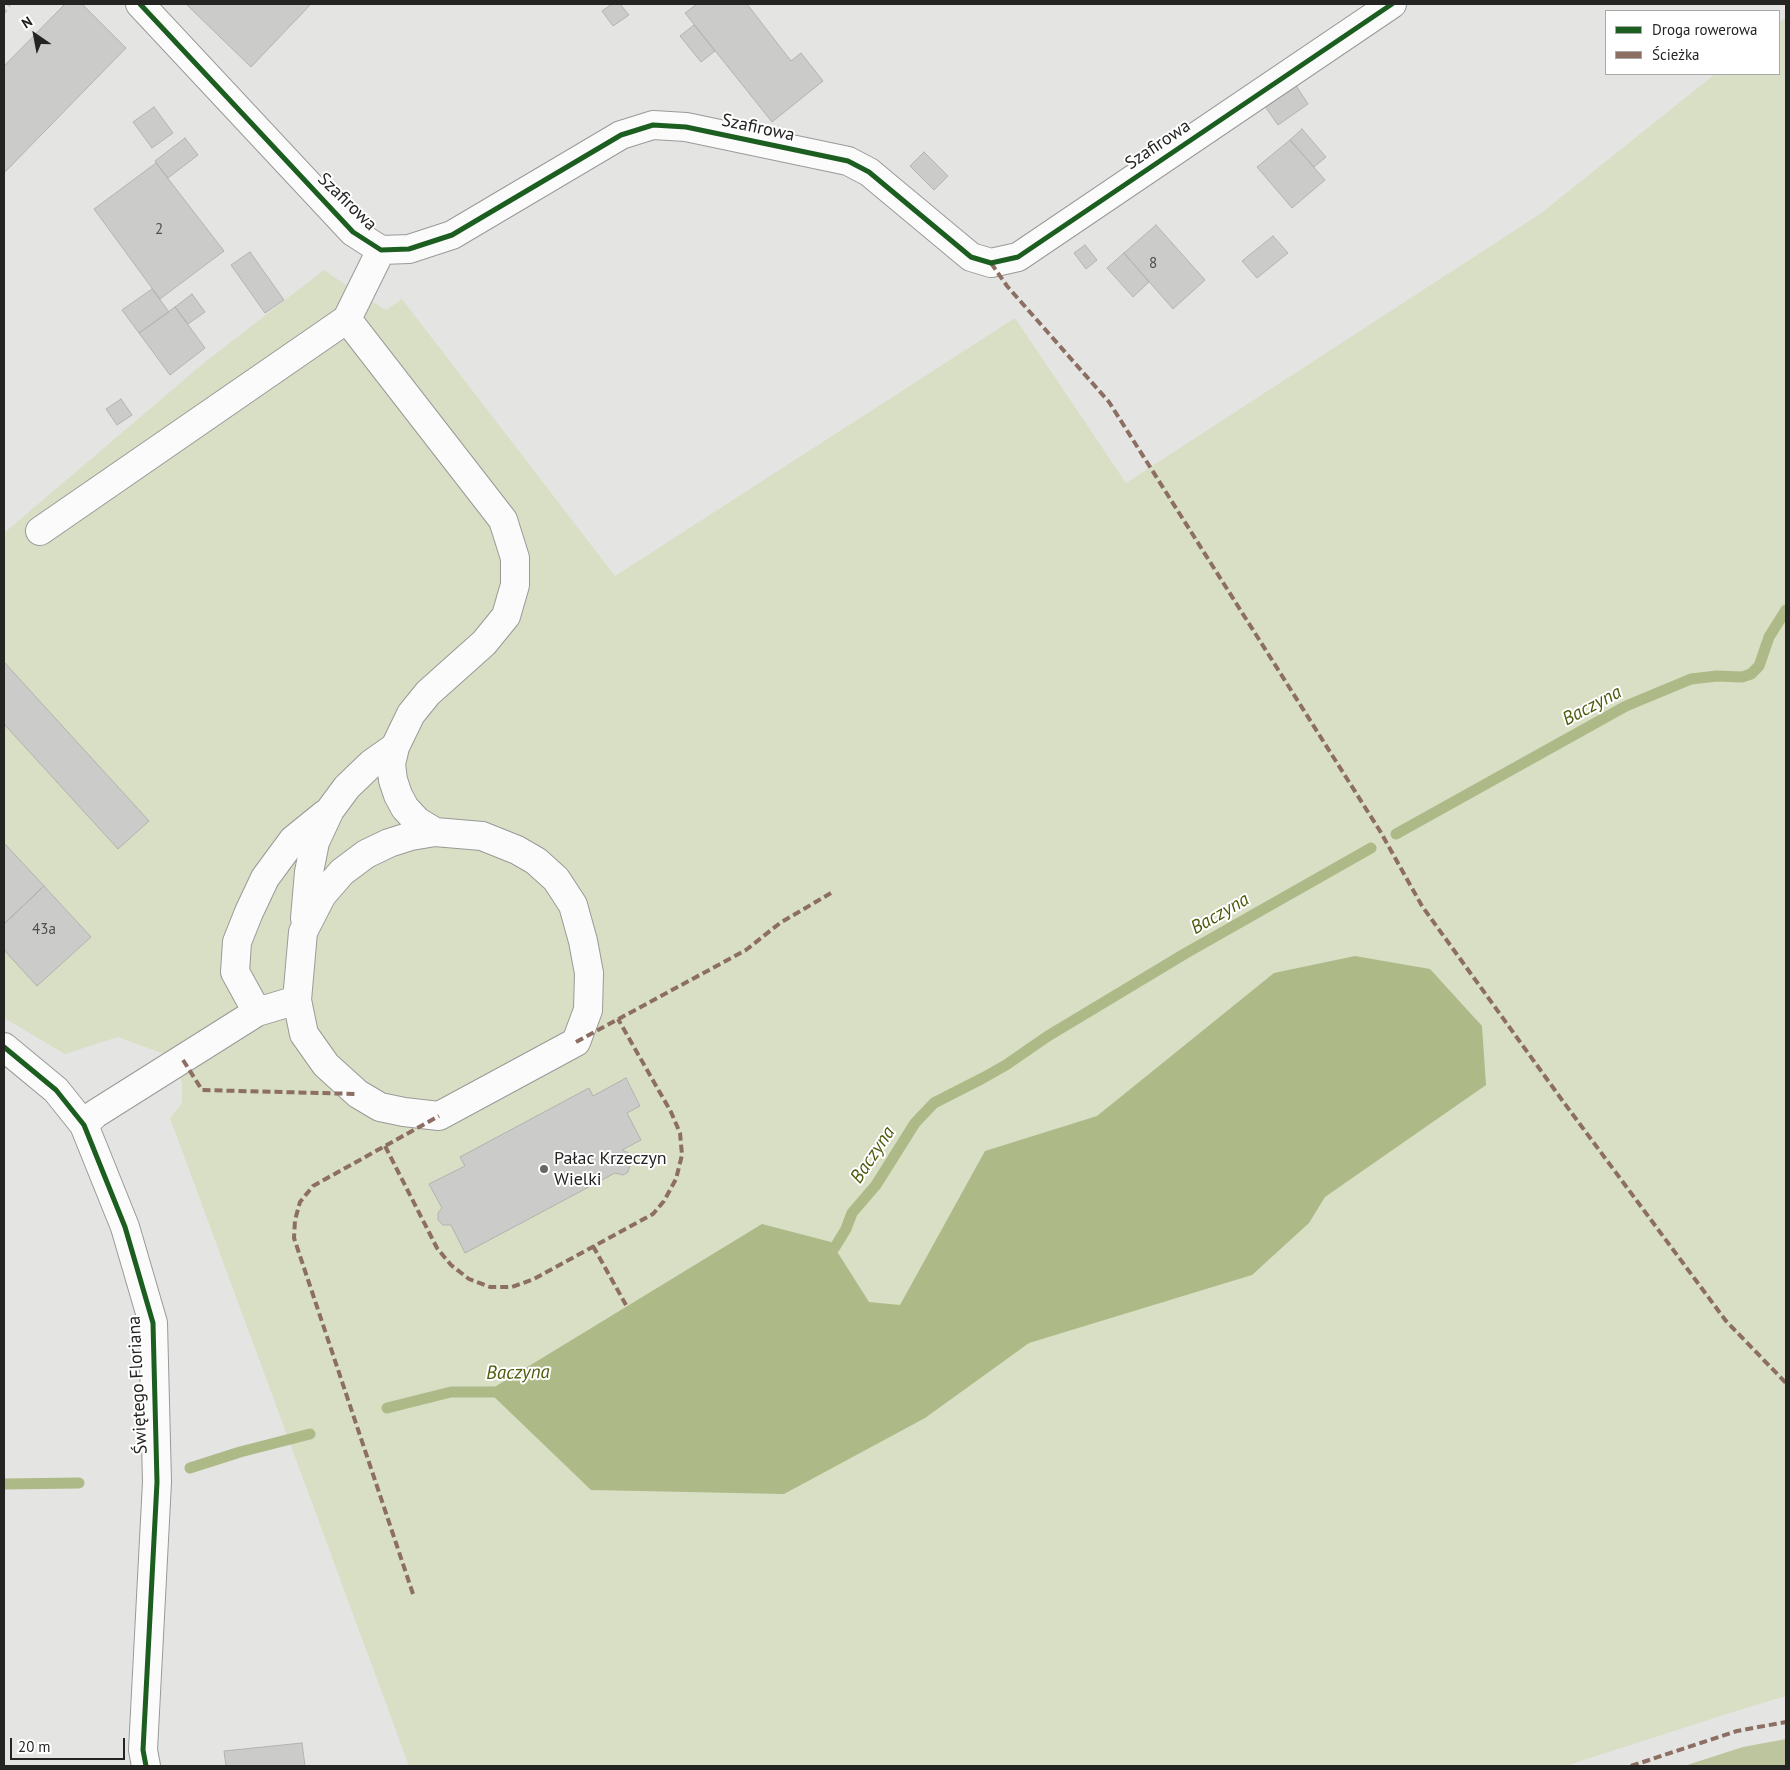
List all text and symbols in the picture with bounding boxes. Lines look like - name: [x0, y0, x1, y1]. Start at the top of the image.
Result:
- north arrow: [10, 10, 60, 60]
- legend: [1605, 10, 1780, 75]
- text: N: [18, 12, 36, 32]
- text: Droga rowerowa: [1652, 20, 1757, 39]
- text: Ścieżka: [1652, 45, 1700, 64]
- street label: Szafirowa: [720, 110, 796, 146]
- street label: Szafirowa: [1121, 115, 1195, 175]
- street label: Szafirowa: [313, 169, 381, 235]
- house number: 2: [155, 221, 163, 239]
- house number: 8: [1149, 255, 1157, 273]
- water label: Baczyna: [1559, 681, 1625, 731]
- water label: Baczyna: [1187, 888, 1253, 940]
- house number: 43a: [32, 921, 56, 939]
- water label: Baczyna: [846, 1122, 900, 1188]
- place label: Pałac Krzeczyn Wielki: [554, 1148, 667, 1190]
- marker: Pałac Krzeczyn Wielki: [538, 1163, 550, 1175]
- street label: Świętego Floriana: [124, 1315, 152, 1455]
- water label: Baczyna: [486, 1361, 550, 1385]
- scale bar: [12, 1728, 128, 1760]
- text: 20 m: [18, 1737, 51, 1756]

